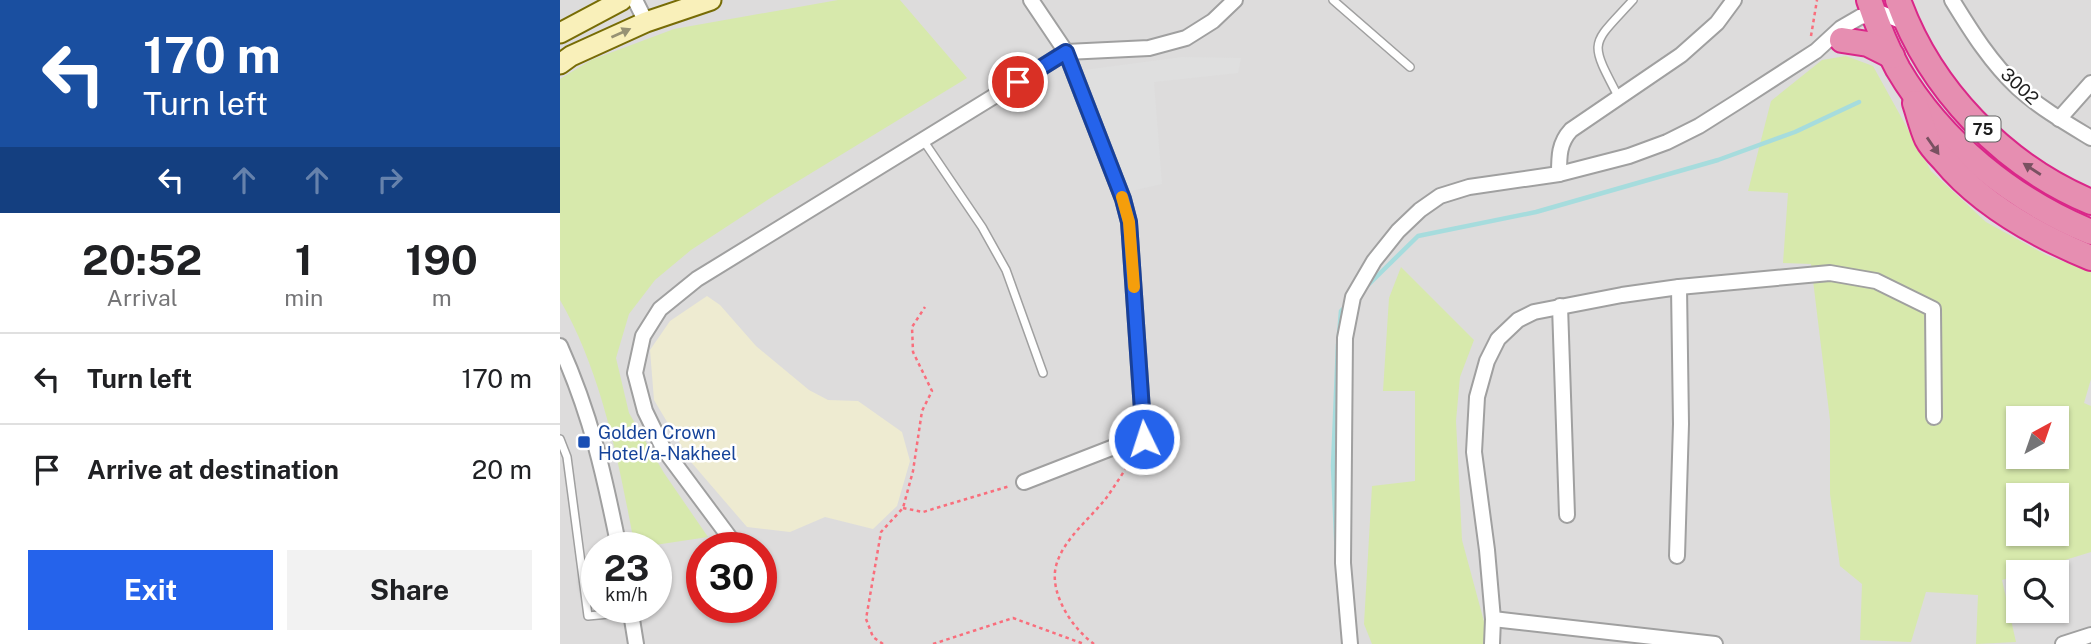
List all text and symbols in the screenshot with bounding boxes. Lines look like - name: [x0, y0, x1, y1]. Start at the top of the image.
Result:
- text: 170 m: [143, 26, 281, 84]
- one-way arrow: [610, 27, 631, 38]
- icon: left: [28, 28, 119, 119]
- pin: [988, 52, 1048, 112]
- icon: arrive: [999, 63, 1037, 101]
- street label: 3002: [1997, 63, 2043, 109]
- text: Turn left: [143, 85, 268, 122]
- road number: 75: [1966, 116, 2000, 141]
- one-way arrow: [1926, 137, 1940, 155]
- icon: left: [152, 161, 190, 199]
- icon: ahead: [225, 161, 263, 199]
- icon: ahead: [298, 161, 336, 199]
- icon: right: [371, 161, 409, 199]
- one-way arrow: [2022, 162, 2041, 175]
- text: 20:52: [82, 235, 202, 284]
- text: 1: [295, 235, 313, 284]
- text: 190: [405, 235, 478, 284]
- text: Arrival: [107, 284, 178, 311]
- text: min: [284, 284, 323, 311]
- text: m: [432, 284, 452, 311]
- icon: left: [28, 360, 66, 398]
- text: Turn left: [87, 363, 192, 394]
- text: 170 m: [462, 363, 532, 394]
- position arrow: [1107, 402, 1181, 476]
- north arrow: [2006, 406, 2068, 469]
- map controls: [2006, 406, 2069, 623]
- place label: Golden Crown Hotel/a-Nakheel: [598, 422, 737, 464]
- marker: Golden Crown Hotel/a-Nakheel: [576, 434, 592, 450]
- icon: arrive: [28, 451, 66, 489]
- text: Arrive at destination: [87, 454, 339, 485]
- text: 20 m: [472, 454, 532, 485]
- button: sound: [2006, 483, 2069, 546]
- speed limit sign: 30: [686, 532, 777, 623]
- text: 23: [604, 548, 649, 589]
- button: Exit: [28, 550, 273, 630]
- button: Share: [287, 550, 532, 630]
- button: search: [2006, 560, 2069, 623]
- text: km/h: [605, 584, 648, 605]

